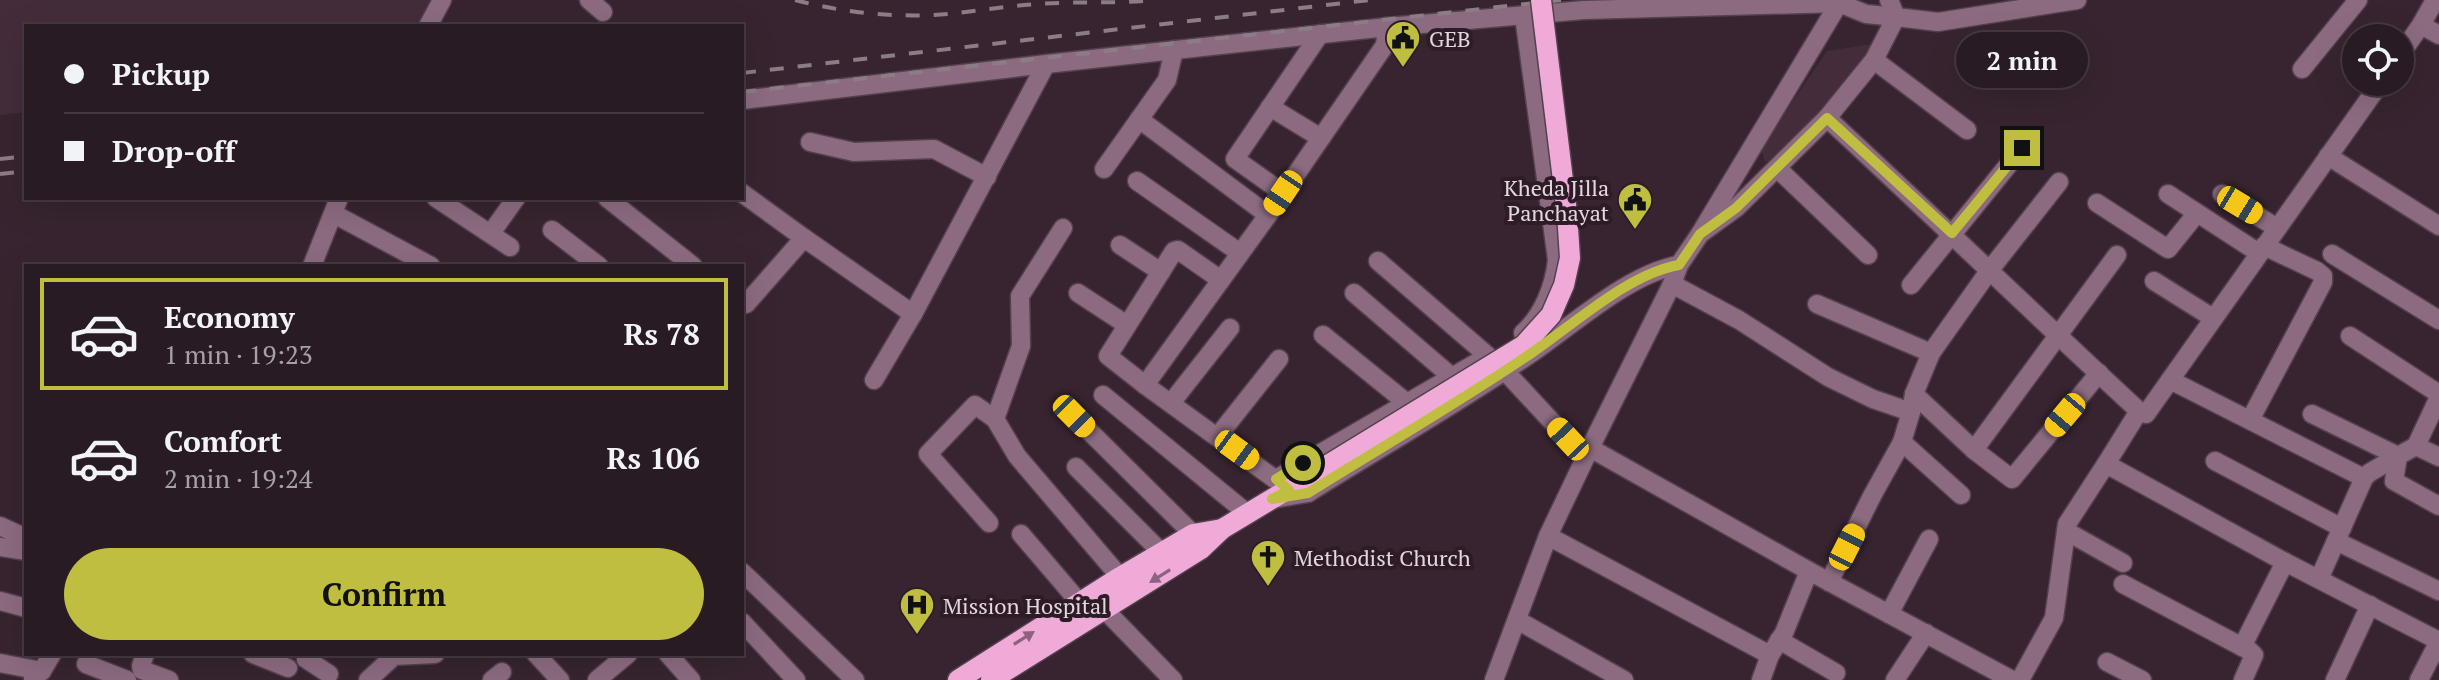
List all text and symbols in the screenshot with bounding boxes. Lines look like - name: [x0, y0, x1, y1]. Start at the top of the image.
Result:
- public building icon: GEB: [1384, 19, 1422, 69]
- place label: GEB: [1429, 24, 1470, 53]
- map controls: [2342, 24, 2414, 96]
- button: locate: [2342, 24, 2414, 96]
- callout: 2 min: [1956, 32, 2088, 88]
- text: 2 min: [1986, 43, 2058, 77]
- text: Pickup: [112, 54, 210, 94]
- route end: [2004, 130, 2040, 166]
- text: Drop-off: [112, 131, 236, 171]
- car: [1260, 166, 1306, 220]
- place label: Kheda Jilla Panchayat: [1504, 173, 1609, 227]
- public building icon: Kheda Jilla Panchayat: [1616, 181, 1654, 231]
- car: [2213, 182, 2267, 228]
- text: Economy: [164, 297, 295, 337]
- icon: car: [68, 298, 140, 370]
- text: Rs 78: [624, 314, 700, 354]
- text: 1 min · 19:23: [164, 337, 313, 371]
- car: [2040, 389, 2090, 441]
- car: [1049, 391, 1099, 441]
- car: [1543, 413, 1593, 465]
- text: Comfort: [164, 421, 282, 461]
- icon: car: [68, 422, 140, 494]
- car: [1211, 426, 1263, 474]
- text: Rs 106: [607, 438, 700, 478]
- route start: [1285, 445, 1321, 481]
- text: 2 min · 19:24: [164, 461, 313, 495]
- car: [1825, 520, 1869, 574]
- church icon: Methodist Church: [1249, 538, 1287, 588]
- place label: Methodist Church: [1294, 543, 1471, 572]
- button: Confirm: [64, 548, 704, 640]
- one-way arrow: [1149, 568, 1171, 582]
- hospital icon: Mission Hospital: [898, 586, 936, 636]
- place label: Mission Hospital: [943, 591, 1108, 620]
- one-way arrow: [1013, 632, 1035, 646]

